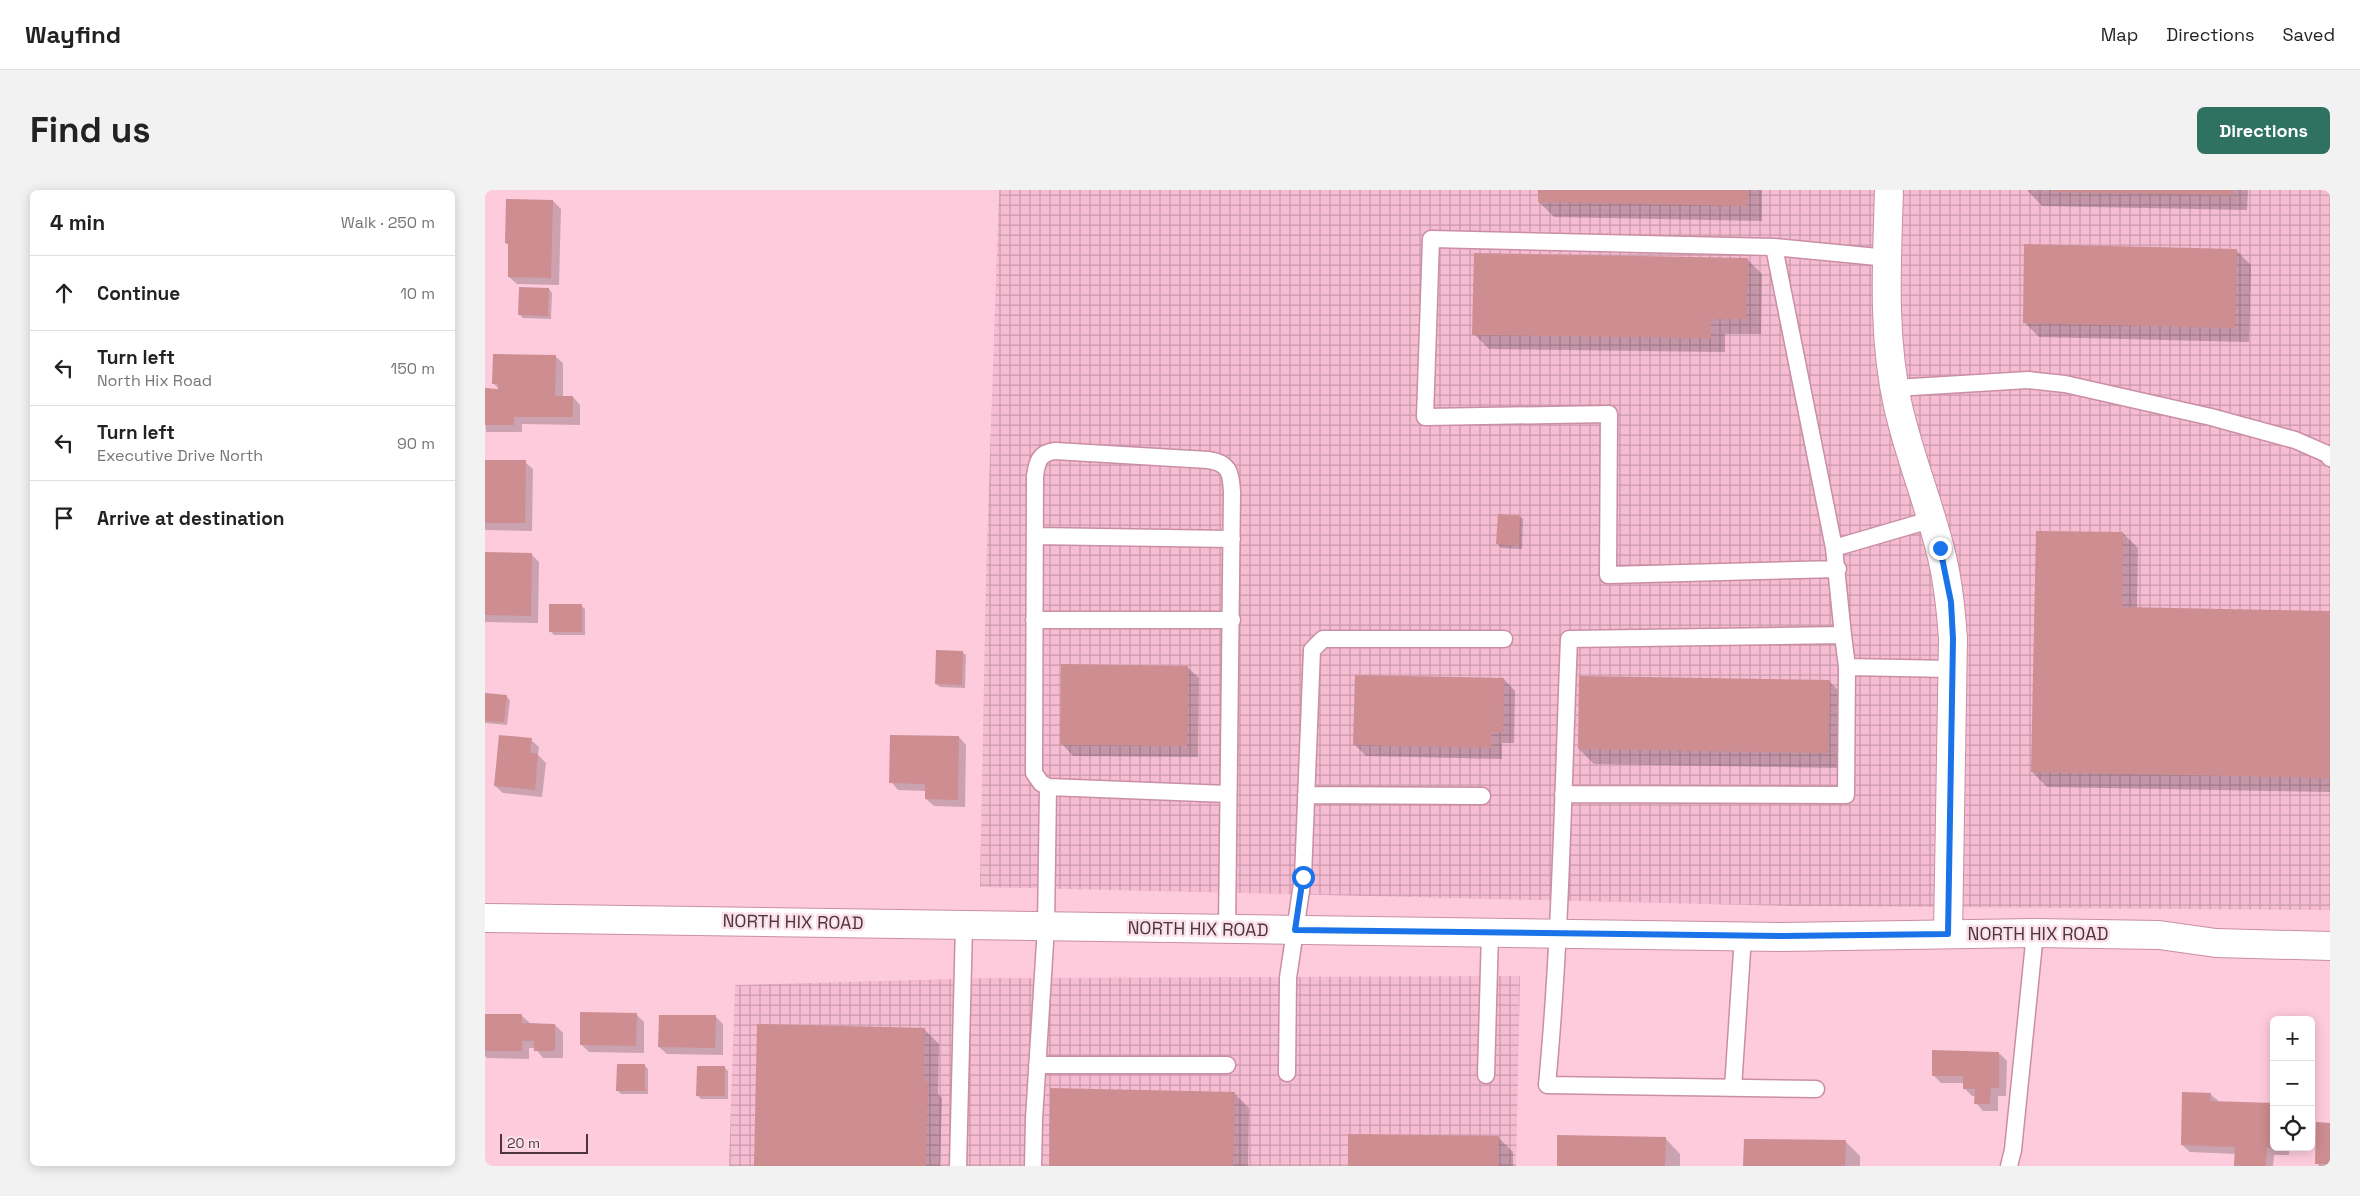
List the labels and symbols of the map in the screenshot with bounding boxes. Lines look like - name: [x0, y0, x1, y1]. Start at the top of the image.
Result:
- route end: [1929, 537, 1952, 560]
- route start: [1292, 866, 1315, 889]
- street label: NORTH HIX ROAD: [722, 909, 864, 934]
- street label: NORTH HIX ROAD: [1127, 916, 1269, 941]
- street label: NORTH HIX ROAD: [1968, 922, 2109, 945]
- scale bar: [500, 1131, 587, 1154]

